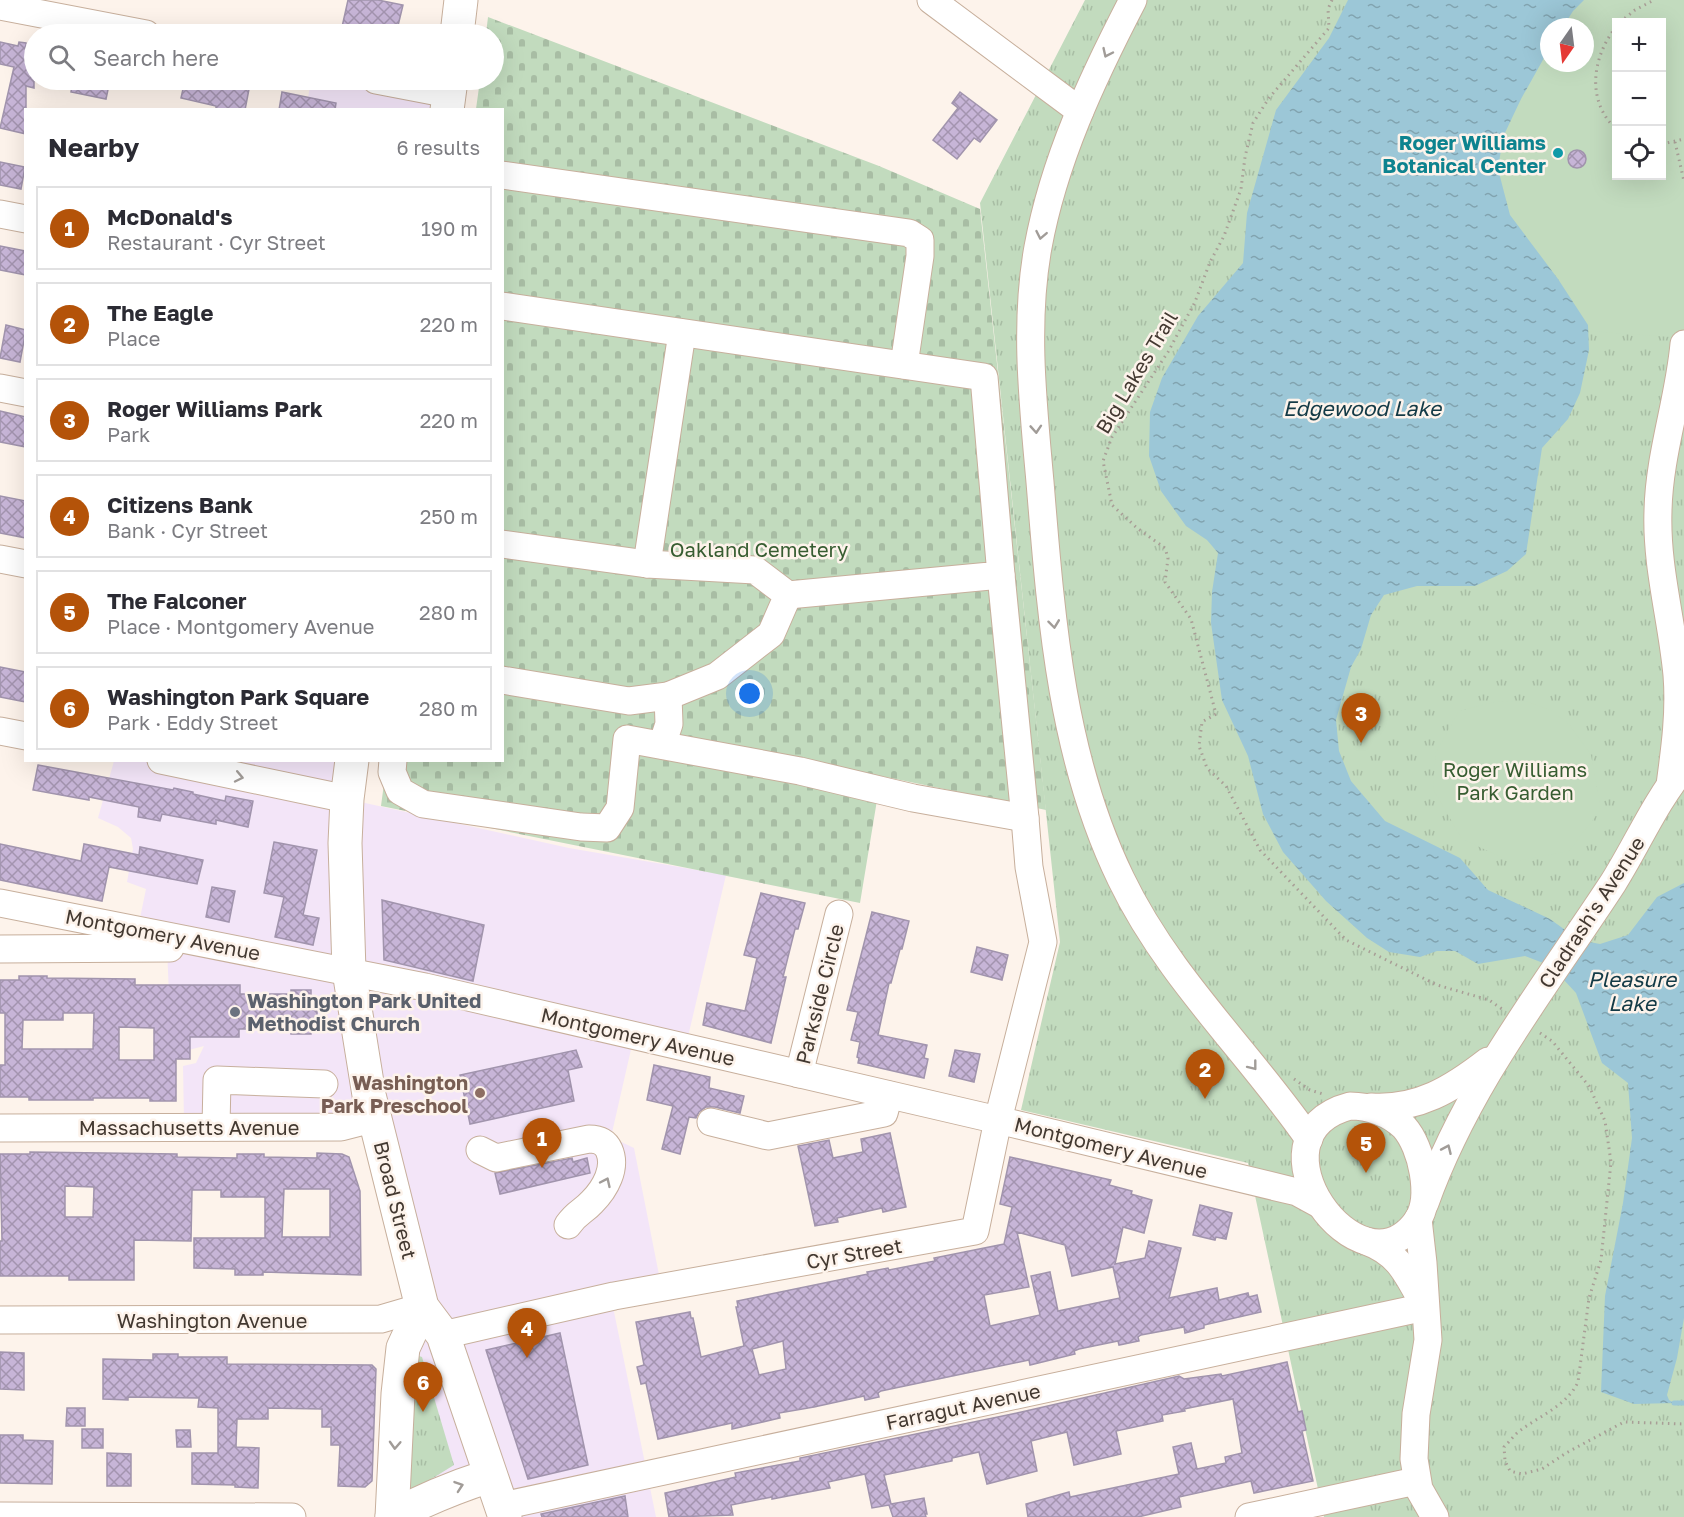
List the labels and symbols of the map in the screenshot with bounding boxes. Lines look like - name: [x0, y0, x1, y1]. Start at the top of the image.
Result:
- north arrow: [1540, 18, 1594, 72]
- one-way arrow: [1102, 46, 1114, 57]
- place label: Roger Williams Botanical Center: [1382, 130, 1546, 177]
- marker: Roger Williams Botanical Center: [1551, 146, 1565, 160]
- one-way arrow: [1035, 230, 1048, 240]
- street label: Big Lakes Trail: [1090, 307, 1182, 437]
- water label: Edgewood Lake: [1283, 395, 1443, 421]
- one-way arrow: [1029, 425, 1042, 434]
- park label: Oakland Cemetery: [670, 537, 848, 561]
- one-way arrow: [1047, 619, 1060, 628]
- your location: [735, 679, 764, 708]
- pin: 3: [1342, 694, 1380, 743]
- park label: Roger Williams Park Garden: [1443, 757, 1587, 804]
- one-way arrow: [234, 770, 244, 783]
- street label: Cladrash's Avenue: [1533, 832, 1649, 992]
- street label: Montgomery Avenue: [63, 903, 263, 965]
- street label: Parkside Circle: [790, 922, 848, 1066]
- water label: Pleasure Lake: [1588, 966, 1678, 1016]
- place label: Washington Park United Methodist Church: [247, 988, 481, 1035]
- street label: Montgomery Avenue: [539, 1002, 737, 1070]
- marker: Washington Park United Methodist Church: [228, 1005, 242, 1019]
- pin: 2: [1186, 1050, 1224, 1099]
- one-way arrow: [1246, 1059, 1257, 1070]
- place label: Washington Park Preschool: [321, 1070, 468, 1117]
- marker: Washington Park Preschool: [473, 1086, 487, 1100]
- street label: Montgomery Avenue: [1012, 1111, 1210, 1183]
- street label: Massachusetts Avenue: [79, 1115, 299, 1139]
- pin: 1: [522, 1118, 562, 1168]
- pin: 5: [1346, 1124, 1386, 1173]
- street label: Broad Street: [370, 1138, 422, 1262]
- one-way arrow: [1440, 1145, 1452, 1156]
- one-way arrow: [598, 1177, 610, 1188]
- street label: Cyr Street: [804, 1233, 904, 1273]
- street label: Washington Avenue: [117, 1308, 307, 1332]
- pin: 4: [508, 1308, 546, 1358]
- pin: 6: [404, 1362, 442, 1412]
- street label: Farragut Avenue: [883, 1378, 1043, 1434]
- one-way arrow: [389, 1441, 402, 1450]
- one-way arrow: [453, 1481, 464, 1494]

